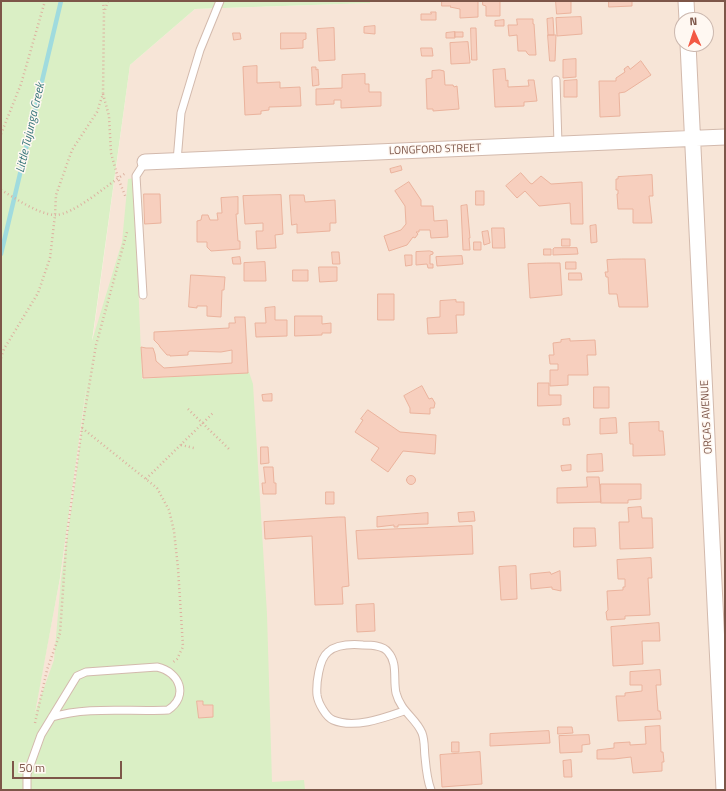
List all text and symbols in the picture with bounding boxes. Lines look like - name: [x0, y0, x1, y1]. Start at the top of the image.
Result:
- north arrow: [674, 12, 714, 52]
- text: N: [689, 13, 698, 29]
- water label: Little Tujunga Creek: [14, 82, 48, 174]
- street label: LONGFORD STREET: [389, 142, 481, 158]
- street label: ORCAS AVENUE: [698, 380, 716, 454]
- scale bar: [14, 753, 124, 779]
- text: 50 m: [19, 758, 45, 777]

